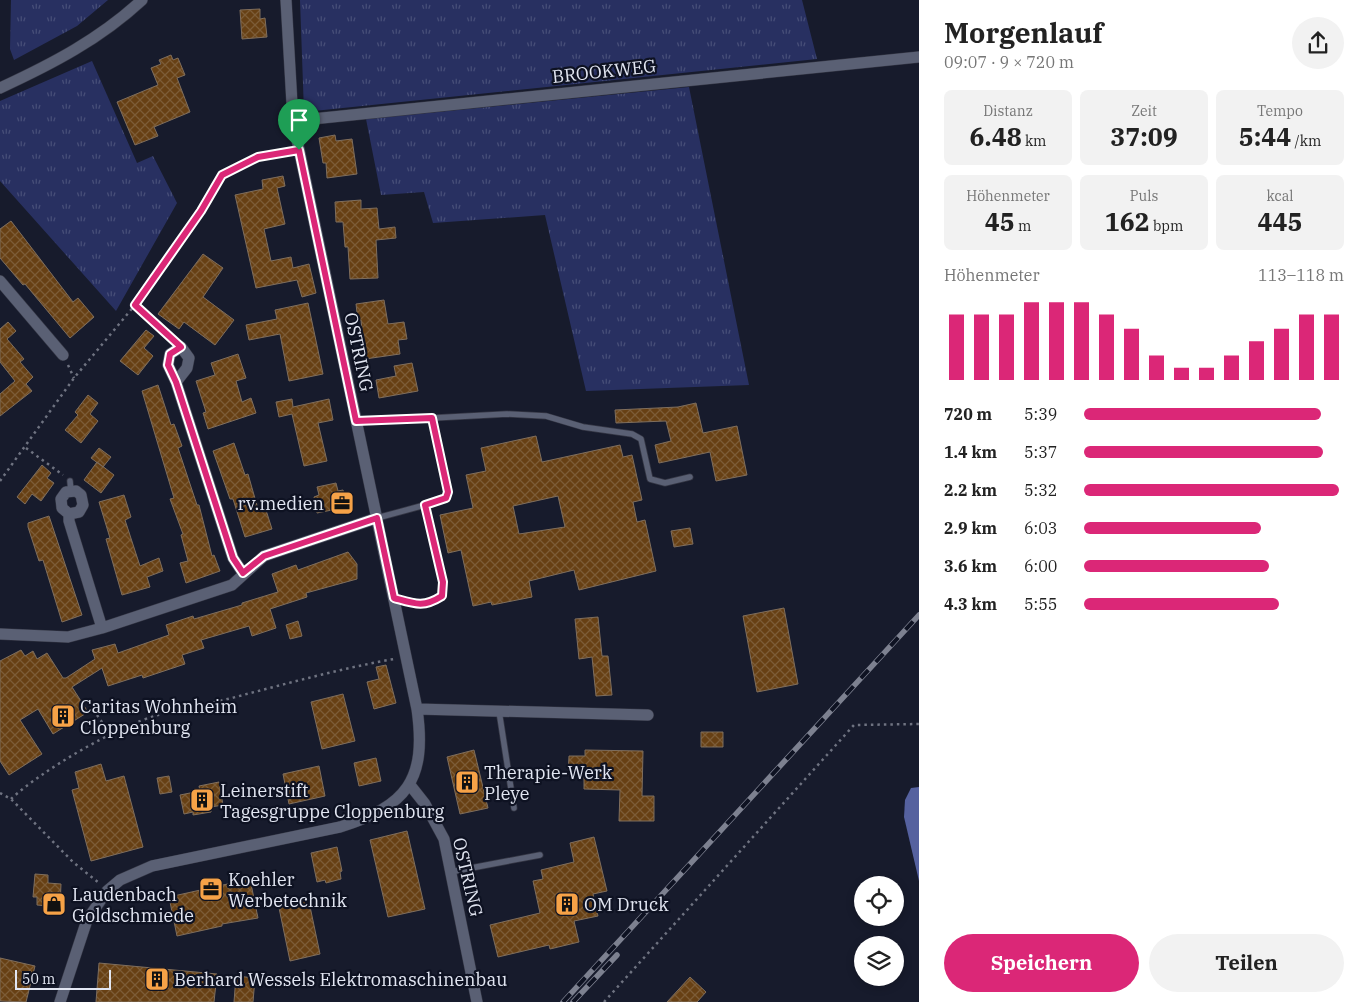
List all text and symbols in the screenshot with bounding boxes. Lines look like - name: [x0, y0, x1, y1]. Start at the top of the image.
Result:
- text: Morgenlauf: [944, 14, 1103, 51]
- button: share: [1292, 17, 1344, 69]
- text: 09:07 · 9 × 720 m: [944, 52, 1074, 72]
- street label: BROOKWEG: [551, 54, 657, 88]
- pin: [278, 99, 320, 150]
- text: Distanz: [983, 102, 1033, 120]
- text: Zeit: [1131, 102, 1157, 120]
- text: Tempo: [1257, 102, 1303, 120]
- icon: arrive: [285, 106, 313, 134]
- text: 6.48: [970, 120, 1022, 153]
- text: 37:09: [1110, 120, 1178, 153]
- text: 5:44: [1239, 120, 1291, 153]
- text: km: [1022, 132, 1046, 150]
- text: /km: [1291, 132, 1321, 150]
- text: Höhenmeter: [966, 187, 1050, 205]
- text: Puls: [1130, 187, 1158, 205]
- text: kcal: [1267, 187, 1294, 205]
- text: 45: [985, 205, 1015, 238]
- text: 162: [1105, 205, 1150, 238]
- text: 445: [1257, 205, 1303, 238]
- text: m: [1015, 217, 1031, 235]
- text: bpm: [1150, 217, 1183, 235]
- text: Höhenmeter: [944, 265, 1040, 285]
- text: 113–118 m: [1258, 265, 1344, 285]
- street label: OSTRING: [339, 310, 379, 394]
- text: 720 m: [944, 404, 992, 424]
- text: 5:39: [1024, 404, 1057, 424]
- text: 1.4 km: [944, 442, 997, 462]
- text: 5:37: [1024, 442, 1057, 462]
- text: 2.2 km: [944, 480, 997, 500]
- text: 5:32: [1024, 480, 1057, 500]
- office icon: rv.medien: [329, 490, 355, 516]
- place label: rv.medien: [237, 492, 324, 515]
- text: 2.9 km: [944, 518, 997, 538]
- text: 6:03: [1024, 518, 1057, 538]
- text: 3.6 km: [944, 556, 997, 576]
- text: 6:00: [1024, 556, 1057, 576]
- text: 4.3 km: [944, 594, 997, 614]
- text: 5:55: [1024, 594, 1057, 614]
- place label: Caritas Wohnheim Cloppenburg: [80, 695, 237, 739]
- building icon: Caritas Wohnheim Cloppenburg: [50, 703, 76, 729]
- place label: Therapie-Werk Pleye: [484, 761, 613, 805]
- building icon: Therapie-Werk Pleye: [454, 769, 480, 795]
- place label: Leinerstift Tagesgruppe Cloppenburg: [220, 779, 445, 823]
- building icon: Leinerstift Tagesgruppe Cloppenburg: [189, 787, 215, 813]
- street label: OSTRING: [448, 835, 488, 919]
- place label: Koehler Werbetechnik: [228, 868, 348, 912]
- office icon: Koehler Werbetechnik: [198, 876, 224, 902]
- map controls: [854, 876, 904, 986]
- button: locate: [854, 876, 904, 926]
- place label: Laudenbach Goldschmiede: [72, 883, 194, 927]
- shop icon: Laudenbach Goldschmiede: [41, 891, 67, 917]
- building icon: OM Druck: [554, 891, 580, 917]
- place label: OM Druck: [584, 893, 669, 916]
- button: Speichern: [944, 934, 1139, 992]
- button: Teilen: [1149, 934, 1344, 992]
- button: layers: [854, 936, 904, 986]
- building icon: Berhard Wessels Elektromaschinenbau: [144, 966, 170, 992]
- scale bar: [15, 967, 111, 990]
- place label: Berhard Wessels Elektromaschinenbau: [174, 968, 507, 991]
- text: 50 m: [22, 970, 55, 988]

